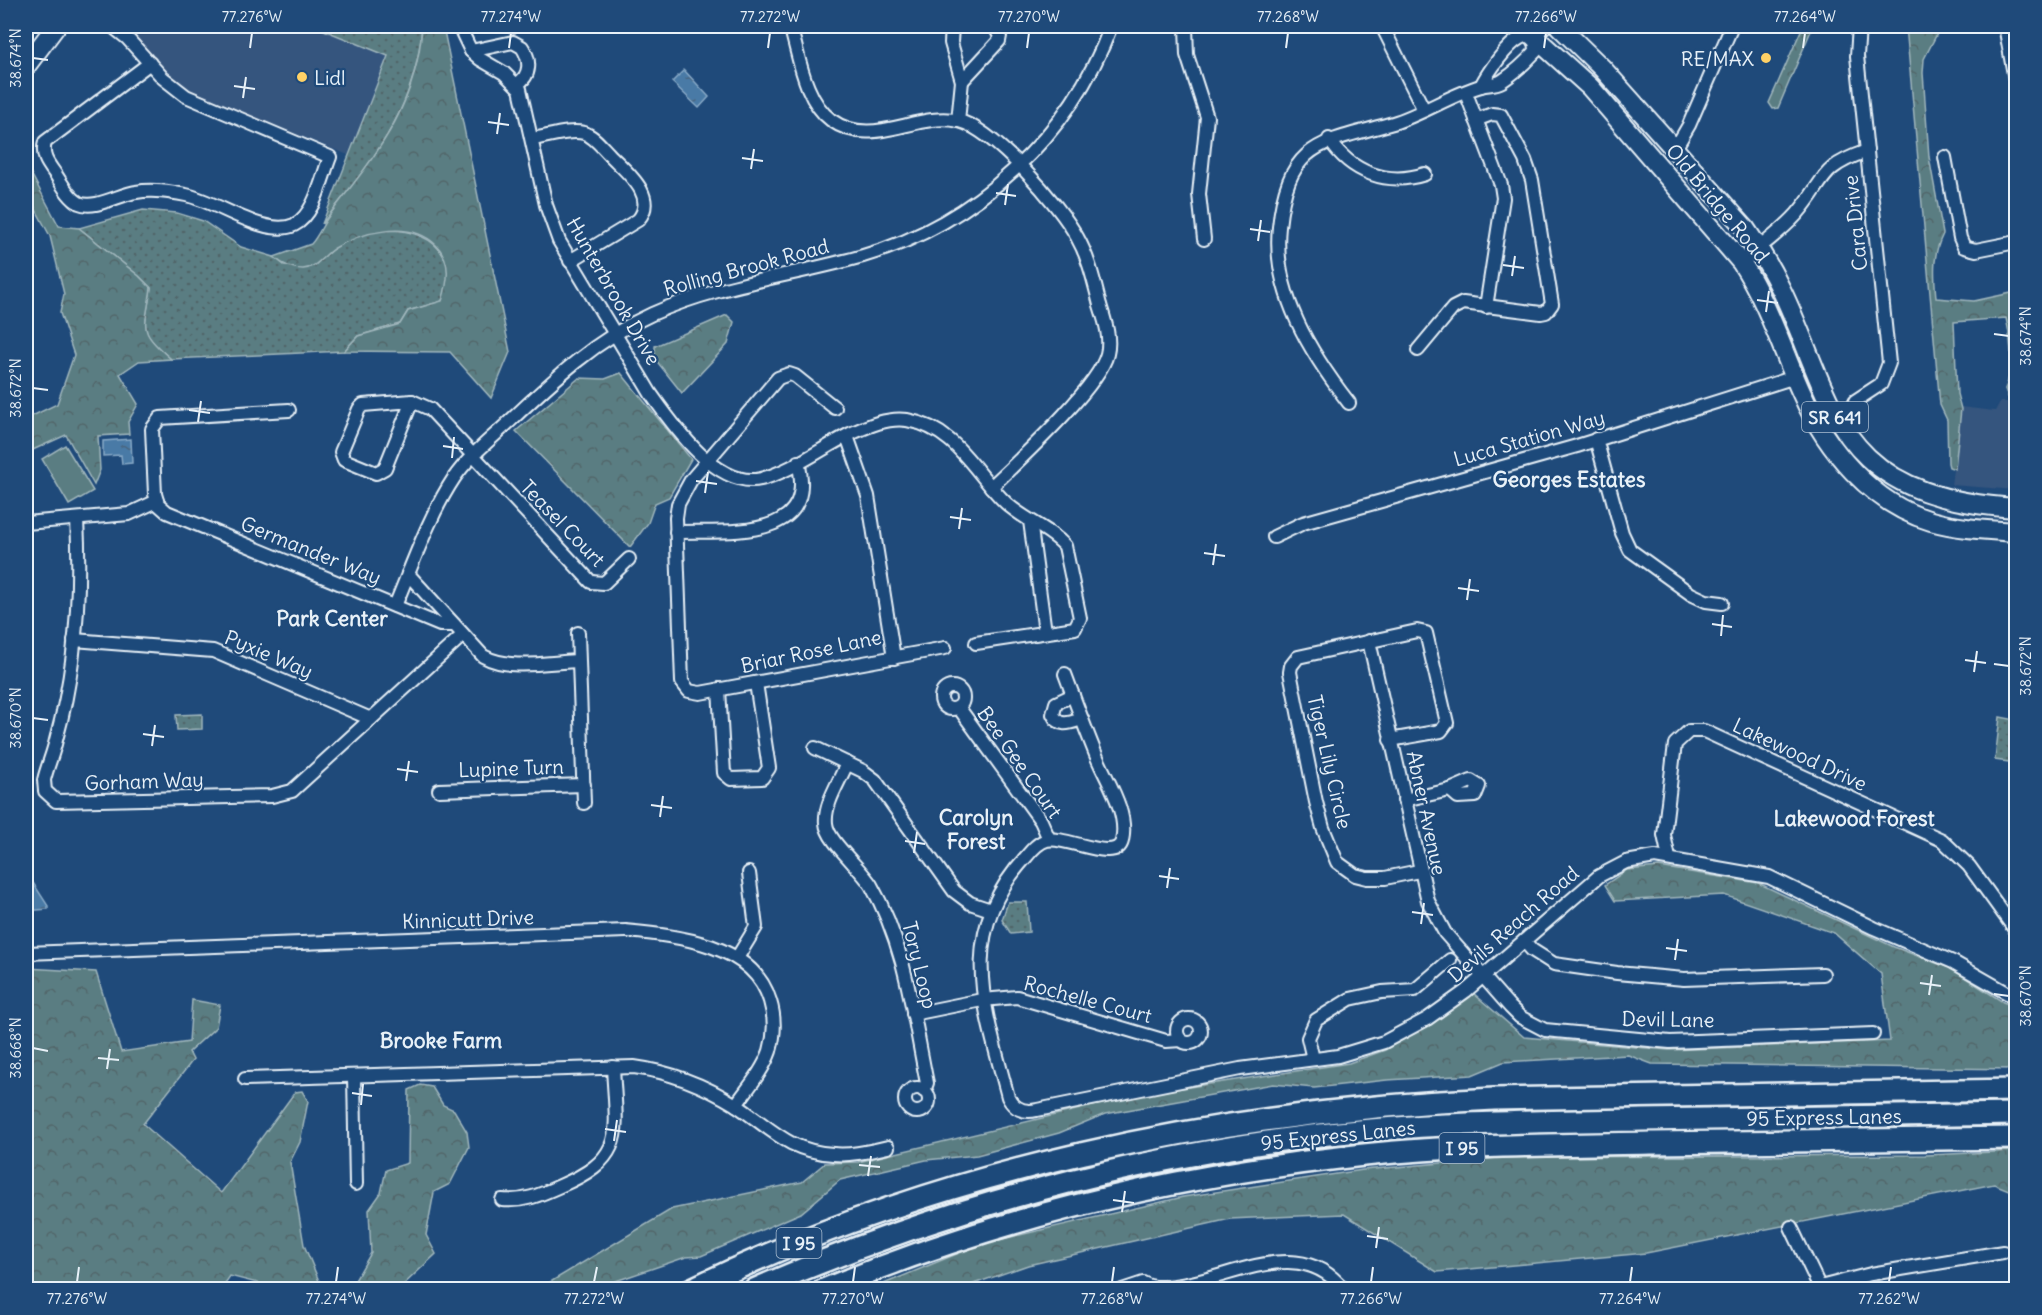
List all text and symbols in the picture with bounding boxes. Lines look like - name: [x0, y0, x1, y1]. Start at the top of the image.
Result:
- text: 77.276°W: [222, 7, 283, 26]
- text: 77.274°W: [481, 7, 542, 26]
- text: 77.272°W: [740, 7, 800, 26]
- text: 77.270°W: [998, 7, 1060, 26]
- text: 77.268°W: [1257, 7, 1319, 26]
- text: 77.266°W: [1515, 7, 1577, 26]
- text: 77.264°W: [1774, 7, 1836, 26]
- text: 38.674°N: [6, 28, 25, 88]
- place label: RE/MAX: [1681, 46, 1754, 71]
- marker: RE/MAX: [1759, 51, 1773, 65]
- place label: Lidl: [314, 65, 346, 90]
- marker: Lidl: [295, 70, 309, 84]
- street label: Old Bridge Road: [1661, 138, 1775, 268]
- street label: Cara Drive: [1838, 174, 1872, 272]
- street label: Hunterbrook Drive: [562, 213, 666, 369]
- street label: Rolling Brook Road: [661, 233, 832, 301]
- text: 38.674°N: [2016, 306, 2035, 366]
- text: 38.672°N: [6, 358, 25, 418]
- road number: SR 641: [1802, 402, 1868, 432]
- street label: Luca Station Way: [1450, 404, 1608, 472]
- district label: Georges Estates: [1493, 466, 1646, 493]
- street label: Teasel Court: [515, 474, 611, 572]
- street label: Germander Way: [237, 510, 385, 590]
- district label: Park Center: [276, 605, 388, 632]
- street label: Pyxie Way: [221, 624, 317, 684]
- street label: Briar Rose Lane: [738, 624, 884, 678]
- text: 38.672°N: [2016, 636, 2035, 696]
- text: 38.670°N: [6, 687, 25, 749]
- street label: Tiger Lily Circle: [1302, 693, 1358, 831]
- street label: Bee Gee Court: [972, 701, 1068, 823]
- street label: Lakewood Drive: [1729, 712, 1871, 796]
- street label: Abner Avenue: [1402, 749, 1452, 877]
- street label: Lupine Turn: [458, 754, 564, 782]
- street label: Gorham Way: [84, 766, 204, 796]
- district label: Carolyn Forest: [939, 804, 1013, 855]
- district label: Lakewood Forest: [1773, 805, 1936, 832]
- street label: Devils Reach Road: [1442, 860, 1584, 988]
- street label: Kinnicutt Drive: [402, 904, 534, 934]
- street label: Tory Loop: [897, 919, 943, 1011]
- text: 38.670°N: [2016, 965, 2035, 1027]
- street label: Rochelle Court: [1021, 970, 1155, 1028]
- street label: Devil Lane: [1621, 1006, 1715, 1032]
- text: 38.668°N: [6, 1017, 25, 1079]
- district label: Brooke Farm: [380, 1027, 503, 1054]
- street label: 95 Express Lanes: [1746, 1103, 1902, 1131]
- street label: 95 Express Lanes: [1259, 1114, 1417, 1156]
- road number: I 95: [1440, 1133, 1484, 1163]
- road number: I 95: [776, 1228, 822, 1258]
- text: 77.276°W: [47, 1289, 108, 1308]
- text: 77.274°W: [306, 1289, 367, 1308]
- text: 77.272°W: [564, 1289, 624, 1308]
- text: 77.270°W: [822, 1289, 884, 1308]
- text: 77.268°W: [1081, 1289, 1143, 1308]
- text: 77.266°W: [1340, 1289, 1402, 1308]
- text: 77.264°W: [1599, 1289, 1661, 1308]
- text: 77.262°W: [1858, 1289, 1920, 1308]

